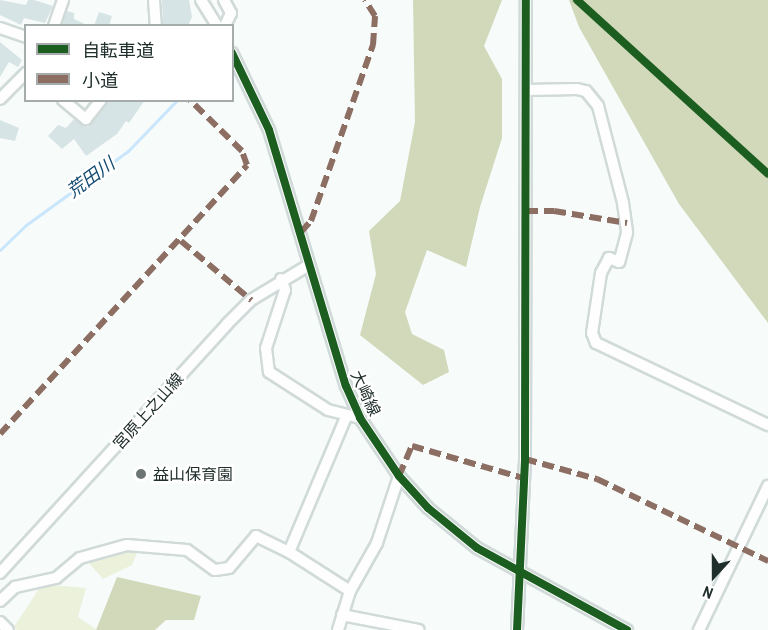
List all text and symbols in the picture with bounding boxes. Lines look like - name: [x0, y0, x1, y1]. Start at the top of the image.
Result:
- legend: [24, 24, 234, 102]
- text: 自転車道: [82, 38, 154, 63]
- text: 小道: [82, 68, 118, 93]
- water label: 荒田川: [63, 153, 119, 203]
- street label: 大崎線: [347, 367, 385, 419]
- street label: 宮原上之山線: [109, 369, 187, 453]
- place label: 益山保育園: [153, 464, 233, 484]
- marker: 益山保育園: [134, 467, 148, 481]
- north arrow: [684, 546, 744, 606]
- text: N: [699, 581, 716, 605]

